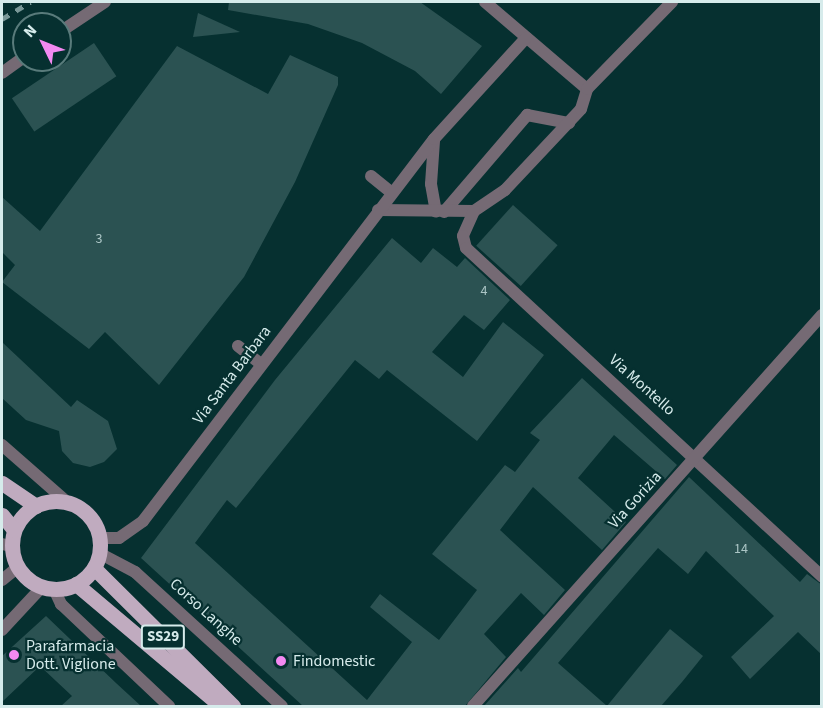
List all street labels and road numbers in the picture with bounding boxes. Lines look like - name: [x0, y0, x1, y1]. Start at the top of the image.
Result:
- street label: Via Santa Barbara: [189, 322, 275, 428]
- street label: Via Montello: [605, 350, 679, 420]
- street label: Via Gorizia: [604, 467, 666, 533]
- street label: Corso Langhe: [166, 574, 246, 650]
- road number: SS29: [140, 625, 186, 649]

